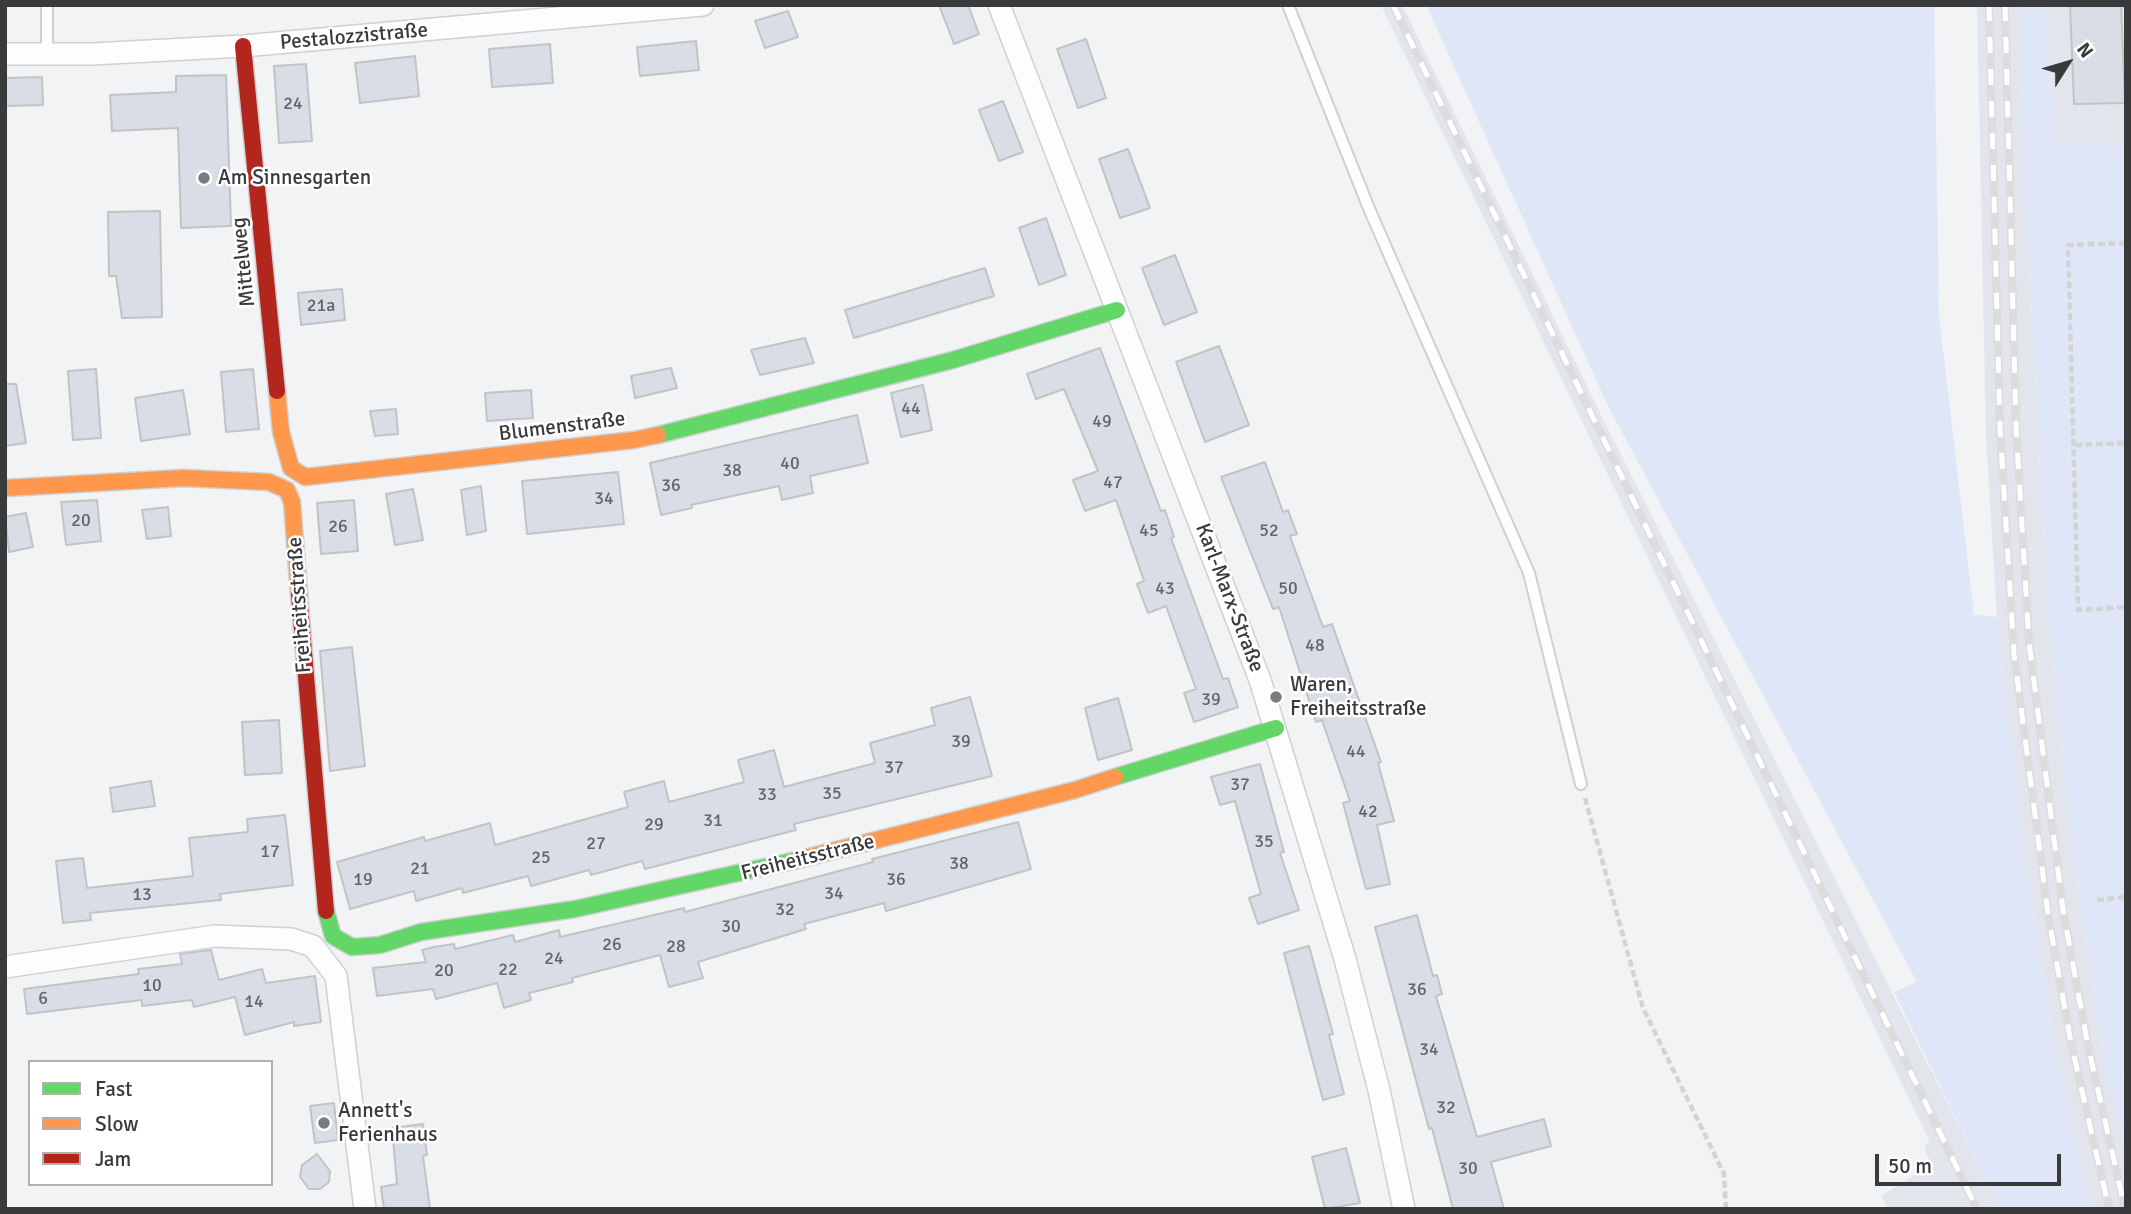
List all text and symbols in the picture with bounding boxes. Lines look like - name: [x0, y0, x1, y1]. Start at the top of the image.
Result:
- street label: Pestalozzistraße: [279, 18, 429, 56]
- north arrow: [2033, 28, 2103, 98]
- text: N: [2071, 38, 2098, 63]
- house number: 24: [283, 93, 303, 115]
- place label: Am Sinnesgarten: [218, 165, 371, 191]
- marker: Am Sinnesgarten: [196, 170, 212, 186]
- street label: Mittelweg: [227, 216, 261, 308]
- house number: 21a: [307, 295, 335, 317]
- house number: 44: [901, 398, 921, 420]
- street label: Blumenstraße: [497, 407, 627, 447]
- house number: 49: [1092, 411, 1112, 433]
- house number: 40: [780, 453, 800, 475]
- house number: 38: [722, 460, 742, 482]
- house number: 47: [1103, 472, 1123, 494]
- house number: 36: [661, 475, 681, 497]
- house number: 34: [594, 488, 614, 510]
- house number: 20: [71, 510, 91, 532]
- house number: 26: [328, 516, 348, 538]
- house number: 45: [1139, 520, 1159, 542]
- street label: Karl-Marx-Straße: [1189, 520, 1269, 676]
- house number: 52: [1259, 520, 1279, 542]
- street label: Freiheitsstraße: [283, 536, 317, 674]
- house number: 43: [1155, 578, 1175, 600]
- house number: 50: [1278, 578, 1298, 600]
- house number: 48: [1305, 635, 1325, 657]
- place label: Waren, Freiheitsstraße: [1290, 672, 1427, 722]
- house number: 39: [1201, 689, 1221, 711]
- marker: Waren, Freiheitsstraße: [1268, 689, 1284, 705]
- house number: 39: [951, 731, 971, 753]
- house number: 44: [1346, 741, 1366, 763]
- house number: 37: [884, 757, 904, 779]
- house number: 37: [1230, 774, 1250, 796]
- house number: 35: [822, 783, 842, 805]
- house number: 33: [757, 784, 777, 806]
- house number: 42: [1358, 801, 1378, 823]
- house number: 31: [703, 810, 723, 832]
- house number: 29: [644, 814, 664, 836]
- street label: Freiheitsstraße: [739, 829, 877, 887]
- house number: 35: [1254, 831, 1274, 853]
- house number: 27: [586, 833, 606, 855]
- house number: 17: [260, 841, 280, 863]
- house number: 25: [531, 847, 551, 869]
- house number: 38: [949, 853, 969, 875]
- house number: 21: [410, 858, 430, 880]
- house number: 19: [353, 869, 373, 891]
- house number: 36: [886, 869, 906, 891]
- house number: 34: [824, 883, 844, 905]
- house number: 13: [132, 884, 152, 906]
- house number: 32: [775, 899, 795, 921]
- house number: 30: [721, 916, 741, 938]
- house number: 26: [602, 934, 622, 956]
- house number: 28: [666, 936, 686, 958]
- house number: 24: [544, 948, 564, 970]
- house number: 22: [498, 959, 518, 981]
- house number: 20: [434, 960, 454, 982]
- house number: 10: [142, 975, 162, 997]
- house number: 36: [1407, 979, 1427, 1001]
- house number: 6: [38, 988, 48, 1010]
- house number: 14: [244, 991, 264, 1013]
- house number: 34: [1419, 1039, 1439, 1061]
- legend: [28, 1060, 273, 1186]
- text: Fast: [95, 1076, 132, 1102]
- house number: 32: [1436, 1097, 1456, 1119]
- place label: Annett's Ferienhaus: [338, 1098, 437, 1148]
- text: Slow: [95, 1111, 139, 1137]
- marker: Annett's Ferienhaus: [316, 1115, 332, 1131]
- scale bar: [1879, 1140, 2064, 1184]
- text: Jam: [95, 1146, 131, 1172]
- text: 50 m: [1888, 1153, 1932, 1179]
- house number: 30: [1458, 1158, 1478, 1180]

